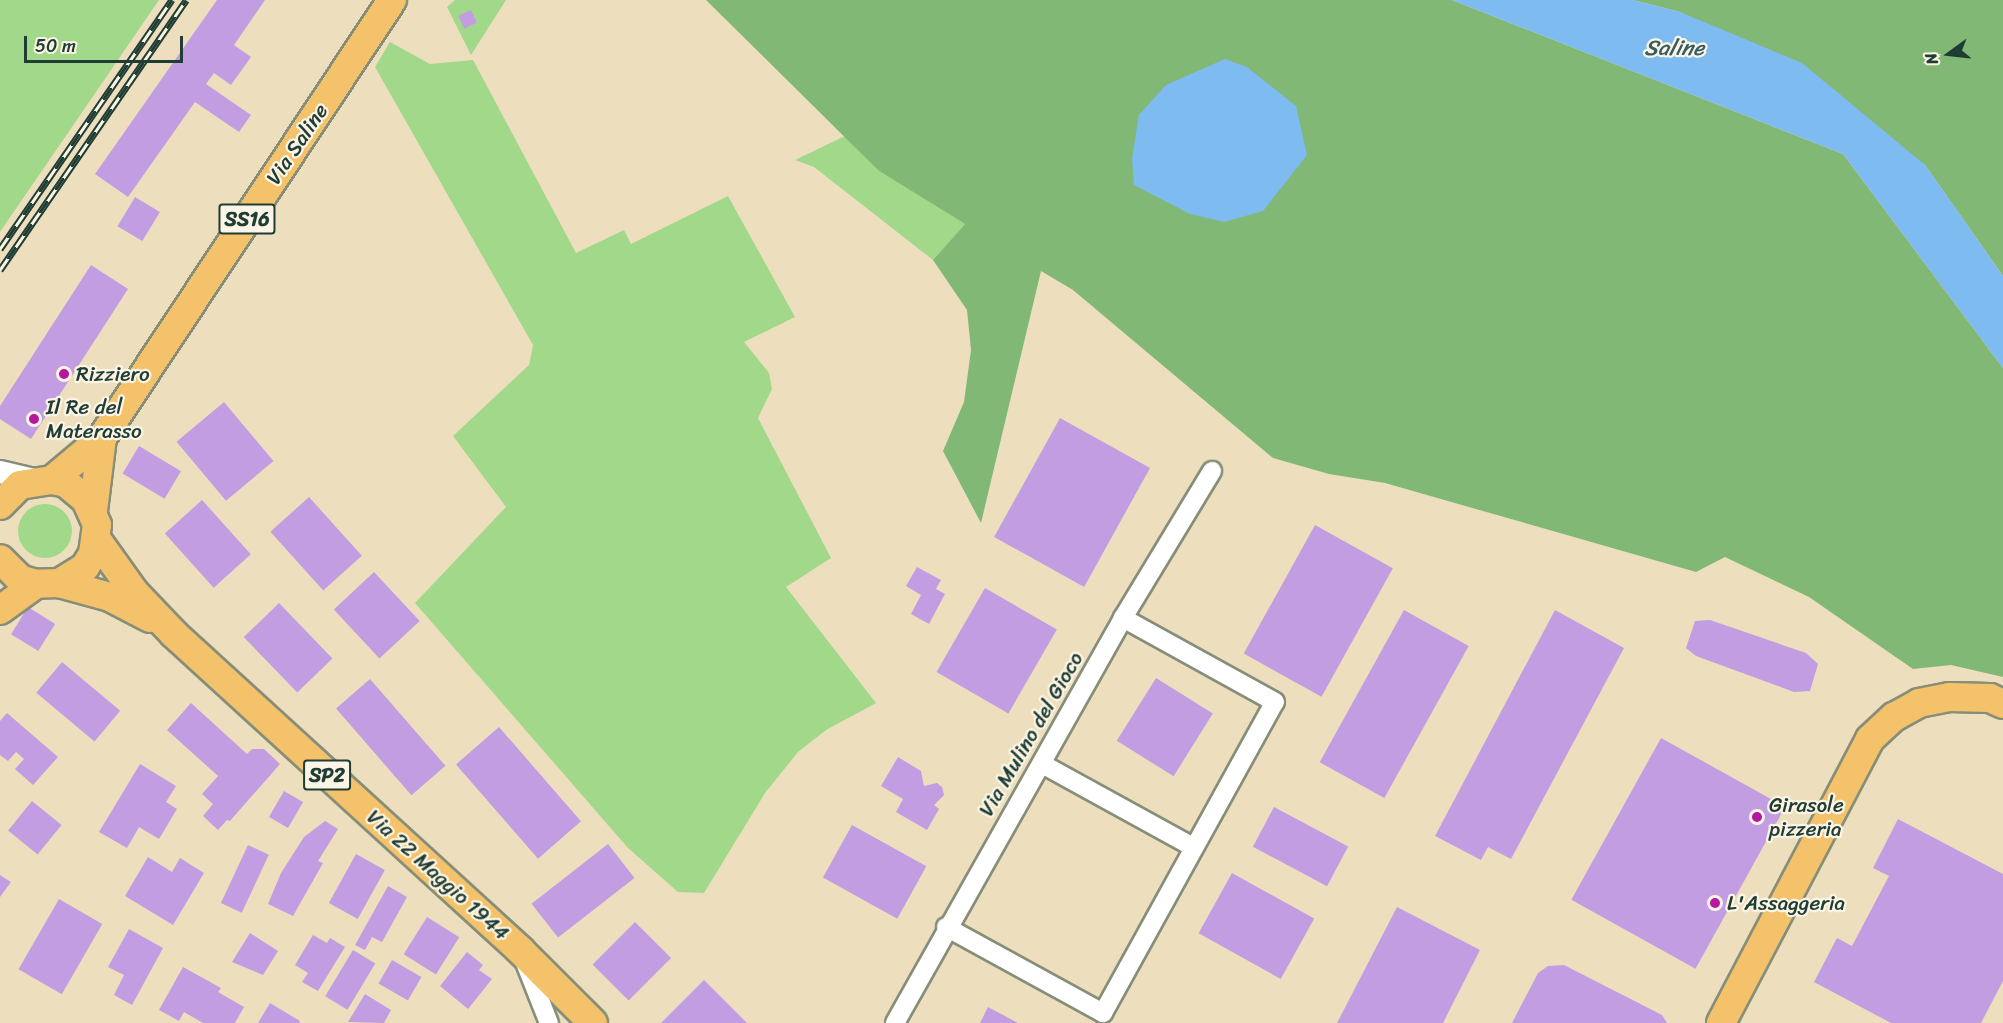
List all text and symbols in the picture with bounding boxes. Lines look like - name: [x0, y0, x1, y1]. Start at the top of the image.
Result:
- scale bar: [27, 24, 186, 62]
- north arrow: [1919, 24, 1979, 84]
- text: 50 m: [35, 30, 76, 62]
- water label: Saline: [1644, 35, 1704, 61]
- text: N: [1916, 50, 1947, 68]
- street label: Via Saline: [261, 99, 333, 189]
- road number: SS16: [217, 202, 277, 236]
- place label: Rizziero: [76, 361, 150, 387]
- marker: Rizziero: [57, 367, 71, 381]
- place label: Il Re del Materasso: [46, 394, 142, 444]
- marker: Il Re del Materasso: [27, 412, 41, 426]
- street label: Via Mulino del Gioco: [974, 647, 1088, 821]
- road number: SP2: [303, 758, 351, 792]
- place label: Girasole pizzeria: [1769, 792, 1844, 842]
- street label: Via 22 Maggio 1944: [362, 805, 514, 945]
- marker: Girasole pizzeria: [1750, 810, 1764, 824]
- place label: L'Assaggeria: [1727, 890, 1845, 916]
- marker: L'Assaggeria: [1708, 896, 1722, 910]

